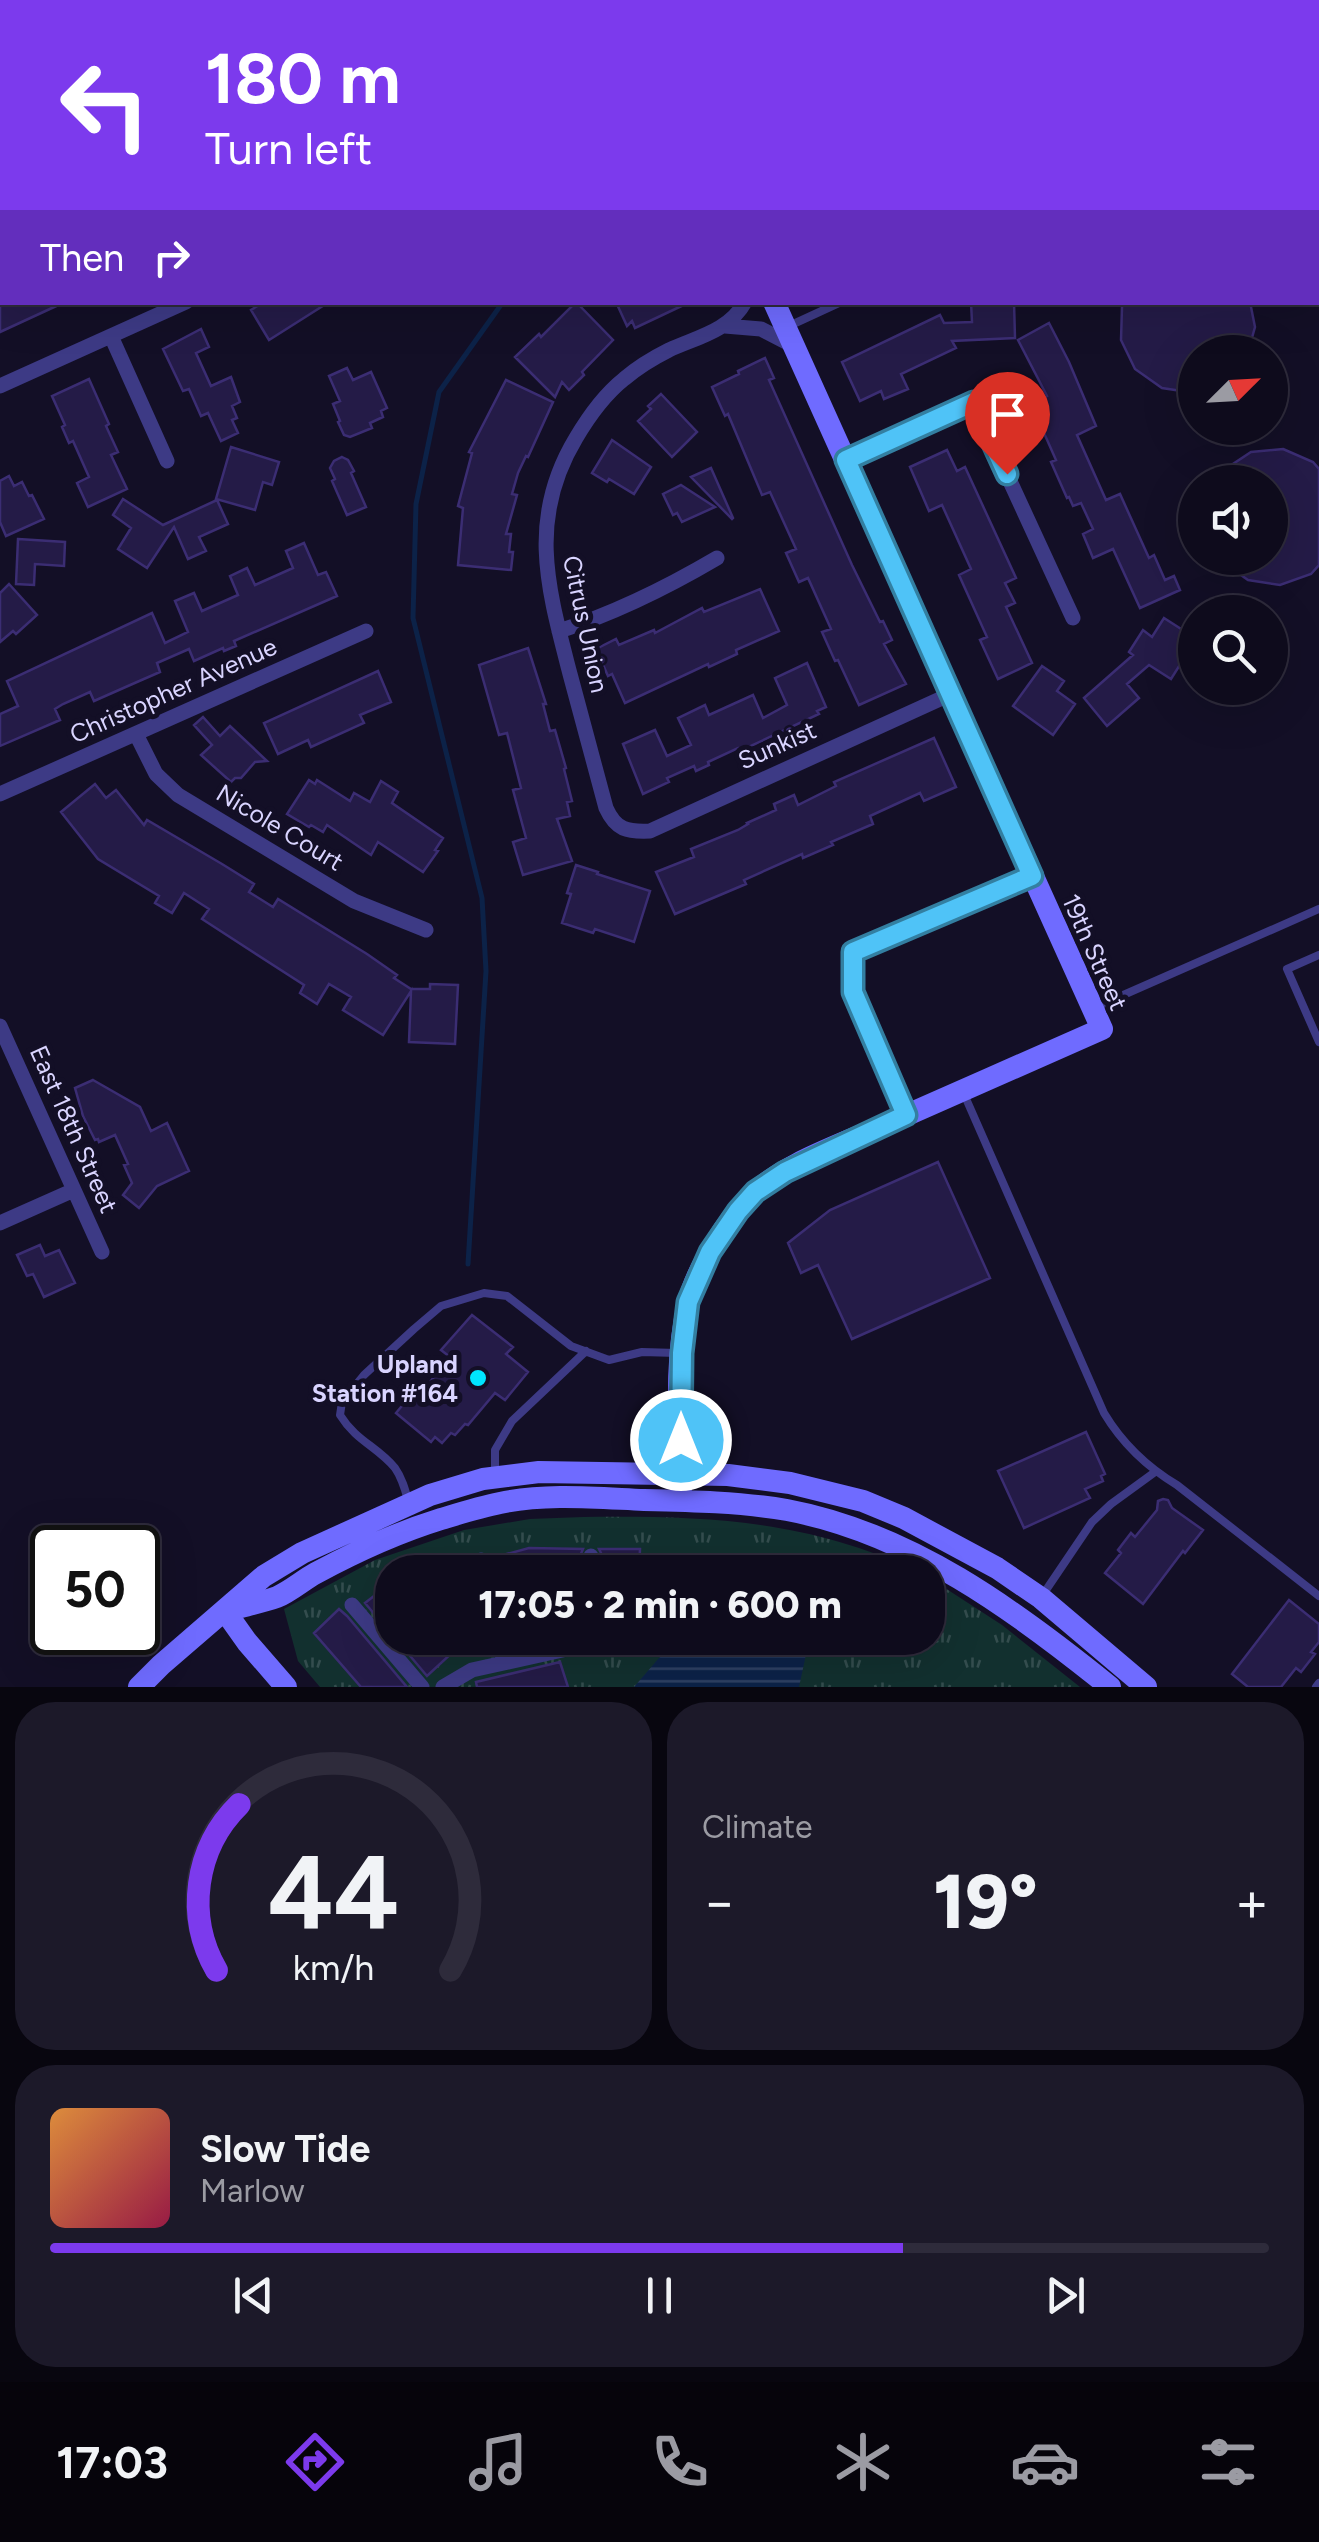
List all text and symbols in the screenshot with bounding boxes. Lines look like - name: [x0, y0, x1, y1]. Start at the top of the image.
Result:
- text: 180 m: [205, 36, 400, 121]
- icon: left: [40, 40, 170, 170]
- text: Turn left: [205, 121, 372, 175]
- icon: right: [144, 230, 199, 285]
- text: Then: [40, 235, 124, 281]
- north arrow: [1178, 335, 1288, 445]
- map controls: [1178, 335, 1288, 705]
- pin: [965, 372, 1050, 475]
- icon: arrive: [980, 387, 1035, 442]
- button: sound: [1178, 465, 1288, 575]
- street label: Citrus Union: [557, 553, 615, 695]
- button: search: [1178, 595, 1288, 705]
- street label: Christopher Avenue: [65, 631, 281, 749]
- street label: Sunkist: [733, 715, 821, 775]
- street label: Nicole Court: [211, 777, 349, 877]
- street label: 19th Street: [1056, 889, 1134, 1015]
- street label: East 18th Street: [24, 1041, 124, 1217]
- place label: Upland Station #164: [312, 1349, 458, 1408]
- marker: Upland Station #164: [467, 1367, 489, 1389]
- position arrow: [629, 1388, 733, 1492]
- speed limit sign: 50: [30, 1525, 160, 1655]
- text: 17:05 · 2 min · 600 m: [478, 1582, 842, 1628]
- text: Climate: [702, 1808, 813, 1846]
- text: 44: [268, 1829, 399, 1954]
- text: 19°: [933, 1857, 1038, 1947]
- text: −: [702, 1869, 736, 1935]
- text: +: [1235, 1869, 1269, 1935]
- text: km/h: [293, 1946, 374, 1989]
- text: Slow Tide: [200, 2126, 370, 2172]
- text: Marlow: [200, 2172, 304, 2210]
- icon: previous: [226, 2268, 281, 2323]
- icon: pause: [632, 2268, 687, 2323]
- icon: next: [1038, 2268, 1093, 2323]
- icon: directions: [280, 2427, 350, 2497]
- icon: music: [463, 2427, 533, 2497]
- icon: phone: [645, 2427, 715, 2497]
- icon: climate: [828, 2427, 898, 2497]
- icon: car: [1010, 2427, 1080, 2497]
- icon: filters: [1193, 2427, 1263, 2497]
- text: 17:03: [56, 2435, 168, 2489]

